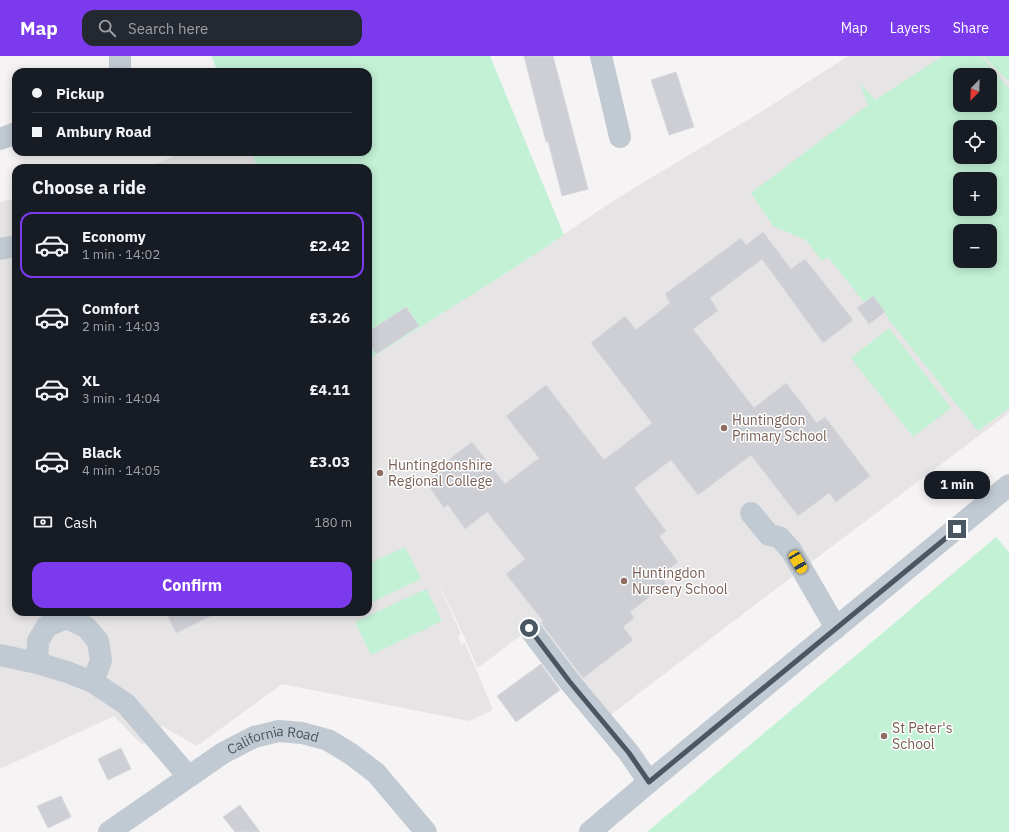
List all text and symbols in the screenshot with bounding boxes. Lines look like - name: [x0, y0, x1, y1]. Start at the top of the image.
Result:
- search box: [82, 10, 362, 46]
- text: Map: [20, 16, 58, 40]
- icon: search: [96, 17, 118, 39]
- text: Search here: [128, 19, 208, 38]
- text: Map: [841, 19, 868, 37]
- text: Layers: [890, 19, 931, 37]
- text: Share: [953, 19, 989, 37]
- north arrow: [953, 68, 997, 112]
- map controls: [953, 68, 997, 268]
- text: Pickup: [56, 84, 104, 103]
- button: locate: [953, 120, 997, 164]
- text: Ambury Road: [56, 122, 151, 141]
- button: +: [953, 172, 997, 216]
- text: Choose a ride: [32, 176, 146, 199]
- button: −: [953, 224, 997, 268]
- icon: car: [34, 227, 70, 263]
- text: Economy: [82, 227, 146, 246]
- text: £2.42: [310, 236, 350, 255]
- text: 1 min · 14:02: [82, 246, 160, 263]
- icon: car: [34, 299, 70, 335]
- text: Comfort: [82, 299, 139, 318]
- text: £3.26: [310, 308, 350, 327]
- text: 2 min · 14:03: [82, 318, 160, 335]
- icon: car: [34, 371, 70, 407]
- text: XL: [82, 371, 100, 390]
- text: £4.11: [310, 380, 350, 399]
- text: 3 min · 14:04: [82, 390, 160, 407]
- place label: Huntingdon Primary School: [732, 411, 827, 445]
- marker: Huntingdon Primary School: [719, 423, 729, 433]
- icon: car: [34, 443, 70, 479]
- text: Black: [82, 443, 122, 462]
- text: £3.03: [310, 452, 350, 471]
- place label: Huntingdonshire Regional College: [388, 456, 493, 490]
- text: 4 min · 14:05: [82, 462, 160, 479]
- marker: Huntingdonshire Regional College: [375, 468, 385, 478]
- callout: 1 min: [924, 471, 990, 499]
- text: 1 min: [940, 476, 974, 493]
- icon: cash: [32, 511, 54, 533]
- text: Cash: [64, 513, 97, 532]
- text: 180 m: [314, 514, 352, 531]
- route end: [948, 520, 966, 538]
- car: [787, 549, 809, 575]
- button: Confirm: [32, 562, 352, 608]
- place label: Huntingdon Nursery School: [632, 564, 728, 598]
- marker: Huntingdon Nursery School: [619, 576, 629, 586]
- route start: [520, 619, 538, 637]
- place label: St Peter's School: [892, 719, 953, 753]
- street label: California Road: [224, 722, 321, 758]
- marker: St Peter's School: [879, 731, 889, 741]

